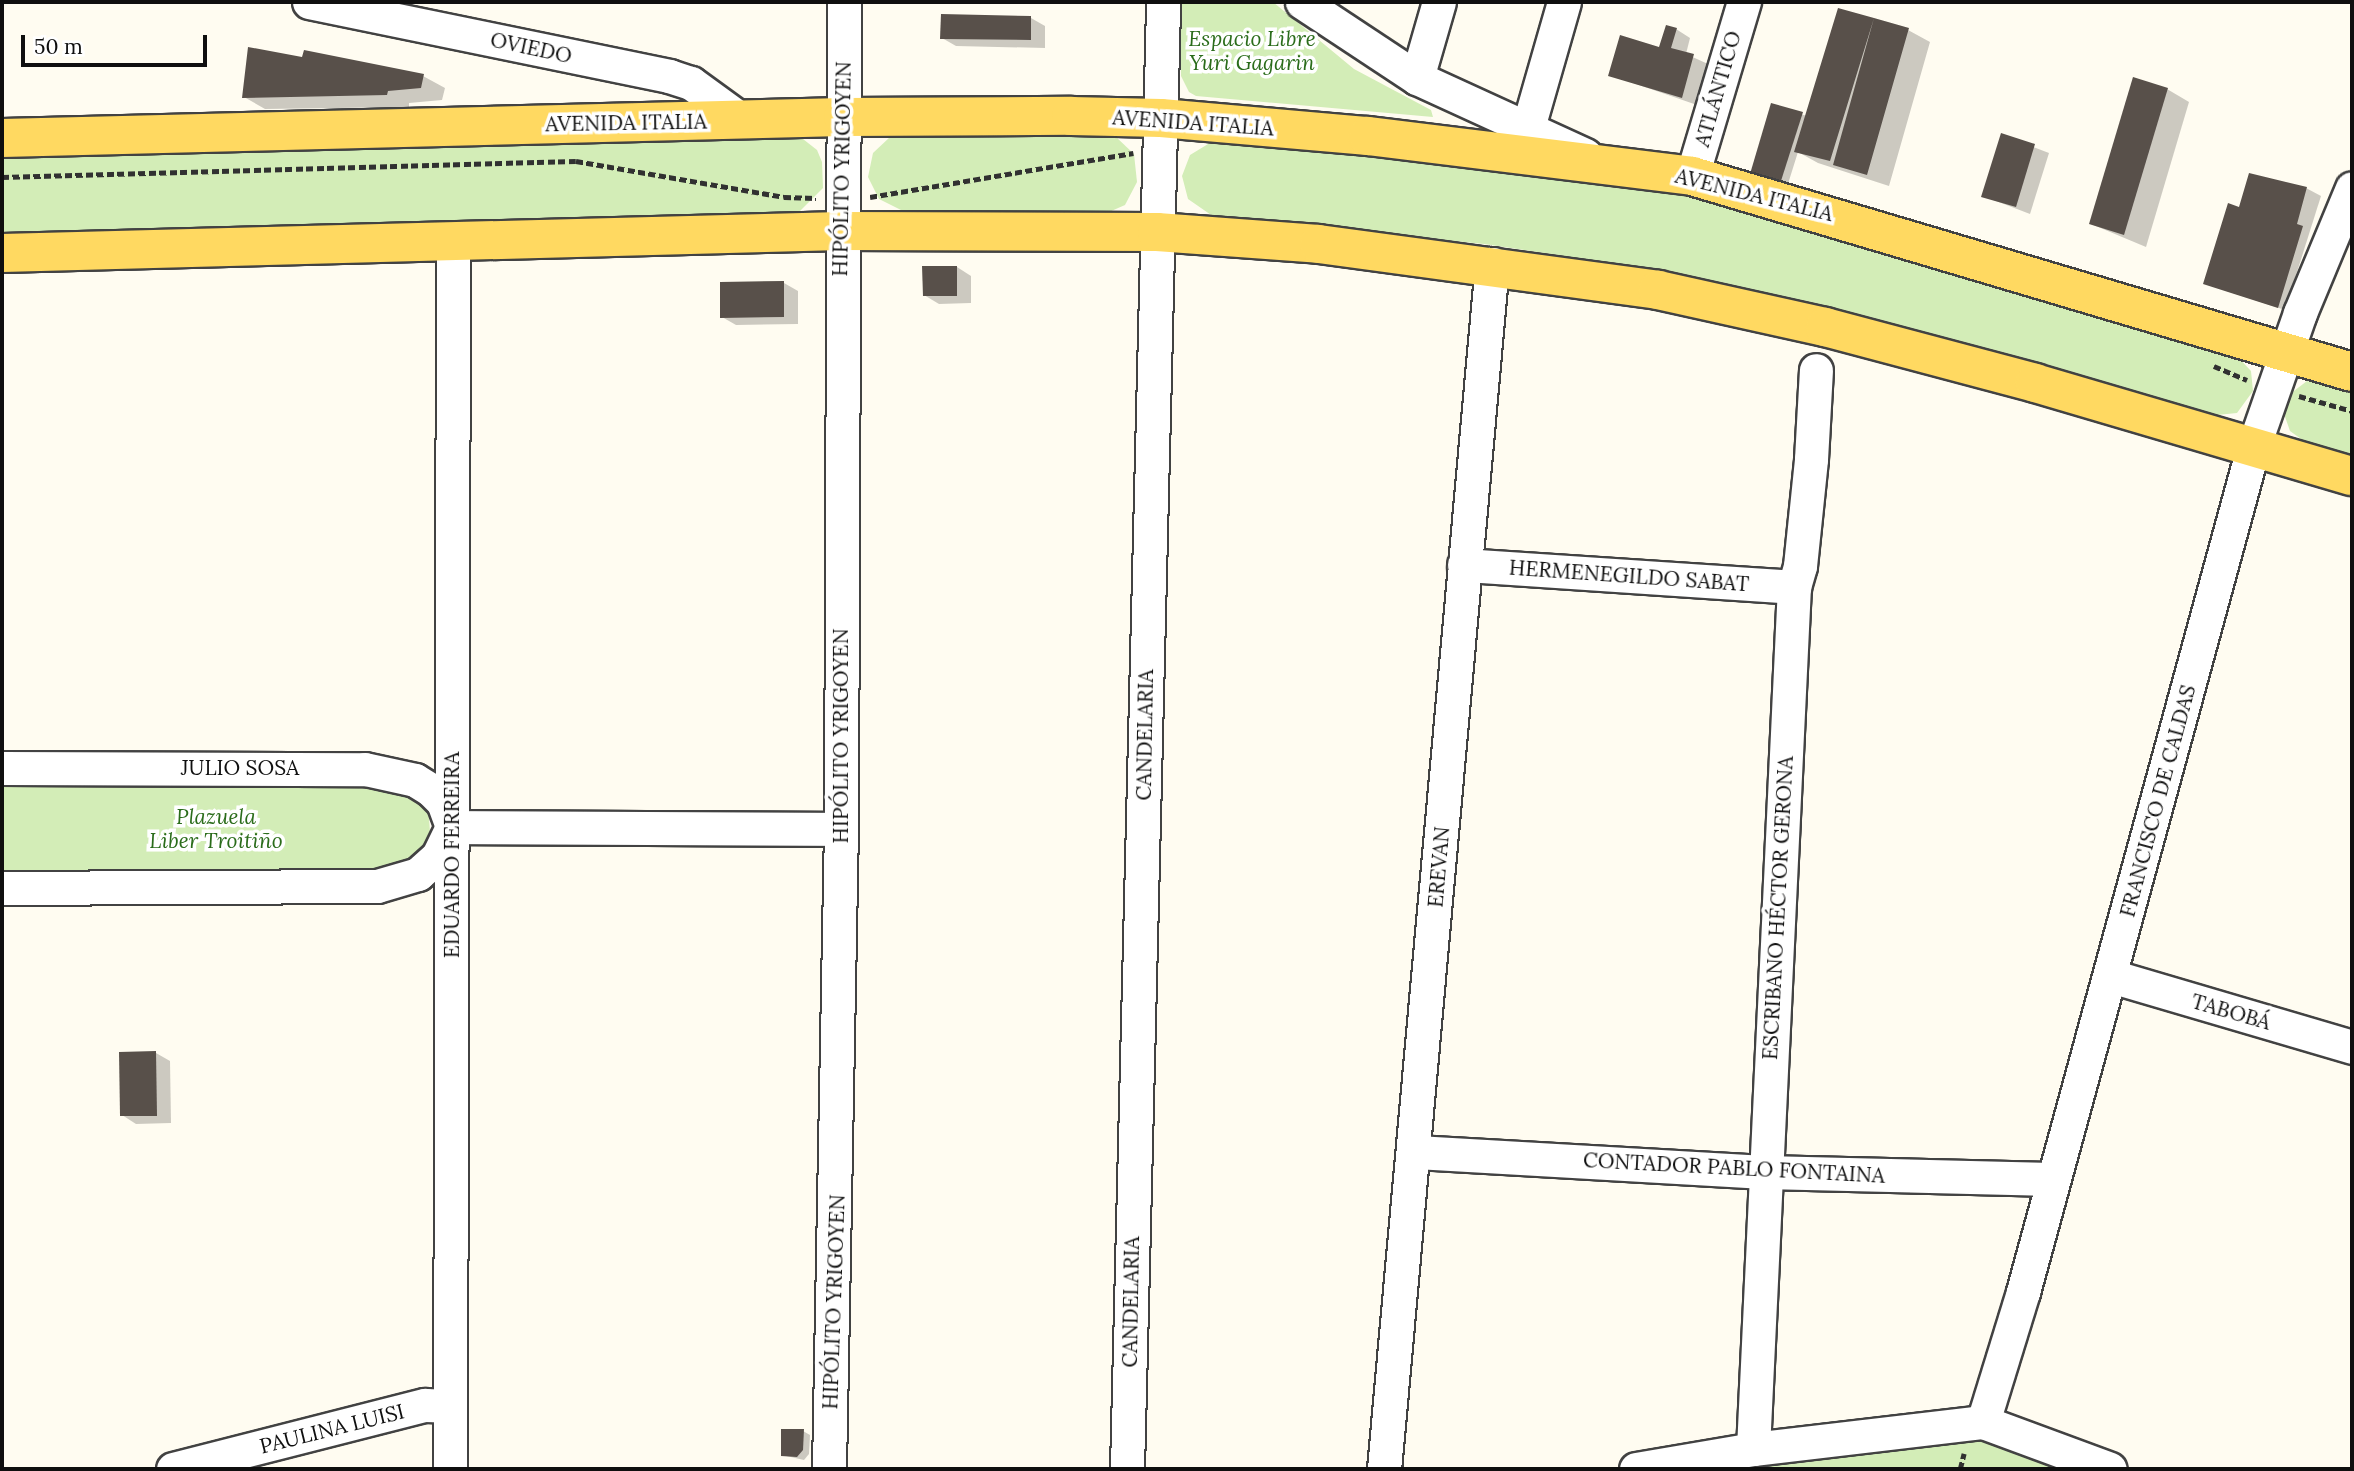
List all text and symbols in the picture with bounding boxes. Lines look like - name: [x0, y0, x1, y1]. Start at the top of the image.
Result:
- scale bar: [24, 21, 210, 65]
- park label: Espacio Libre Yuri Gagarin: [1188, 26, 1316, 76]
- street label: OVIEDO: [488, 27, 574, 69]
- street label: ATLÁNTICO: [1689, 28, 1747, 150]
- text: 50 m: [34, 33, 83, 60]
- street label: HIPÓLITO YRIGOYEN: [828, 61, 856, 277]
- street label: AVENIDA ITALIA: [1112, 105, 1274, 141]
- street label: AVENIDA ITALIA: [545, 109, 707, 137]
- street label: AVENIDA ITALIA: [1673, 163, 1835, 227]
- street label: HERMENEGILDO SABAT: [1508, 555, 1750, 597]
- street label: HIPÓLITO YRIGOYEN: [828, 628, 854, 844]
- street label: CANDELARIA: [1131, 669, 1159, 801]
- street label: FRANCISCO DE CALDAS: [2115, 682, 2201, 920]
- street label: EDUARDO FERREIRA: [439, 752, 465, 958]
- street label: JULIO SOSA: [181, 755, 299, 781]
- street label: ESCRIBANO HÉCTOR GERONA: [1757, 755, 1799, 1061]
- park label: Plazuela Liber Troitiño: [149, 804, 283, 854]
- street label: EREVAN: [1423, 825, 1455, 909]
- street label: TABOBÁ: [2188, 989, 2274, 1035]
- street label: CONTADOR PABLO FONTAINA: [1582, 1148, 1886, 1188]
- street label: HIPÓLITO YRIGOYEN: [818, 1194, 850, 1410]
- street label: CANDELARIA: [1117, 1236, 1145, 1368]
- street label: PAULINA LUISI: [257, 1399, 407, 1459]

